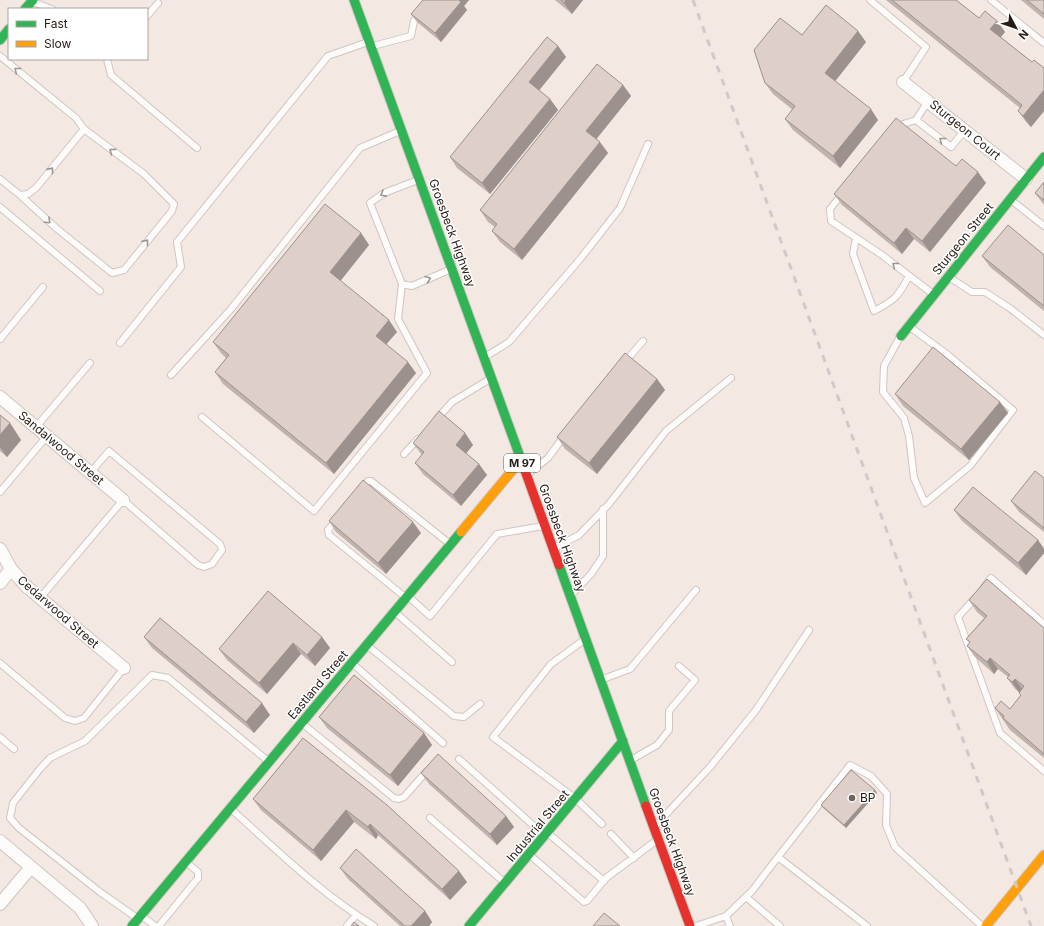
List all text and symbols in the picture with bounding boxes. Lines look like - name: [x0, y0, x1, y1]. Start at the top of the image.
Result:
- legend: [8, 8, 148, 60]
- north arrow: [996, 8, 1036, 48]
- text: Fast: [44, 16, 68, 31]
- text: N: [1016, 27, 1032, 42]
- text: Slow: [44, 36, 72, 51]
- one-way arrow: [14, 67, 22, 74]
- street label: Sturgeon Court: [927, 96, 1004, 163]
- one-way arrow: [939, 138, 946, 145]
- one-way arrow: [110, 148, 117, 155]
- one-way arrow: [46, 167, 53, 174]
- street label: Groesbeck Highway: [426, 177, 479, 289]
- one-way arrow: [380, 190, 387, 197]
- street label: Sturgeon Street: [929, 199, 996, 278]
- one-way arrow: [43, 216, 51, 224]
- one-way arrow: [142, 240, 149, 247]
- one-way arrow: [893, 263, 900, 270]
- one-way arrow: [424, 276, 431, 284]
- street label: Sandalwood Street: [15, 407, 107, 488]
- road number: M 97: [504, 454, 540, 472]
- street label: Groesbeck Highway: [536, 482, 589, 594]
- street label: Cedarwood Street: [15, 572, 102, 651]
- street label: Eastland Street: [284, 647, 351, 722]
- street label: Groesbeck Highway: [646, 786, 699, 898]
- street label: Industrial Street: [503, 787, 572, 865]
- place label: BP: [860, 790, 876, 805]
- marker: BP: [847, 793, 857, 803]

